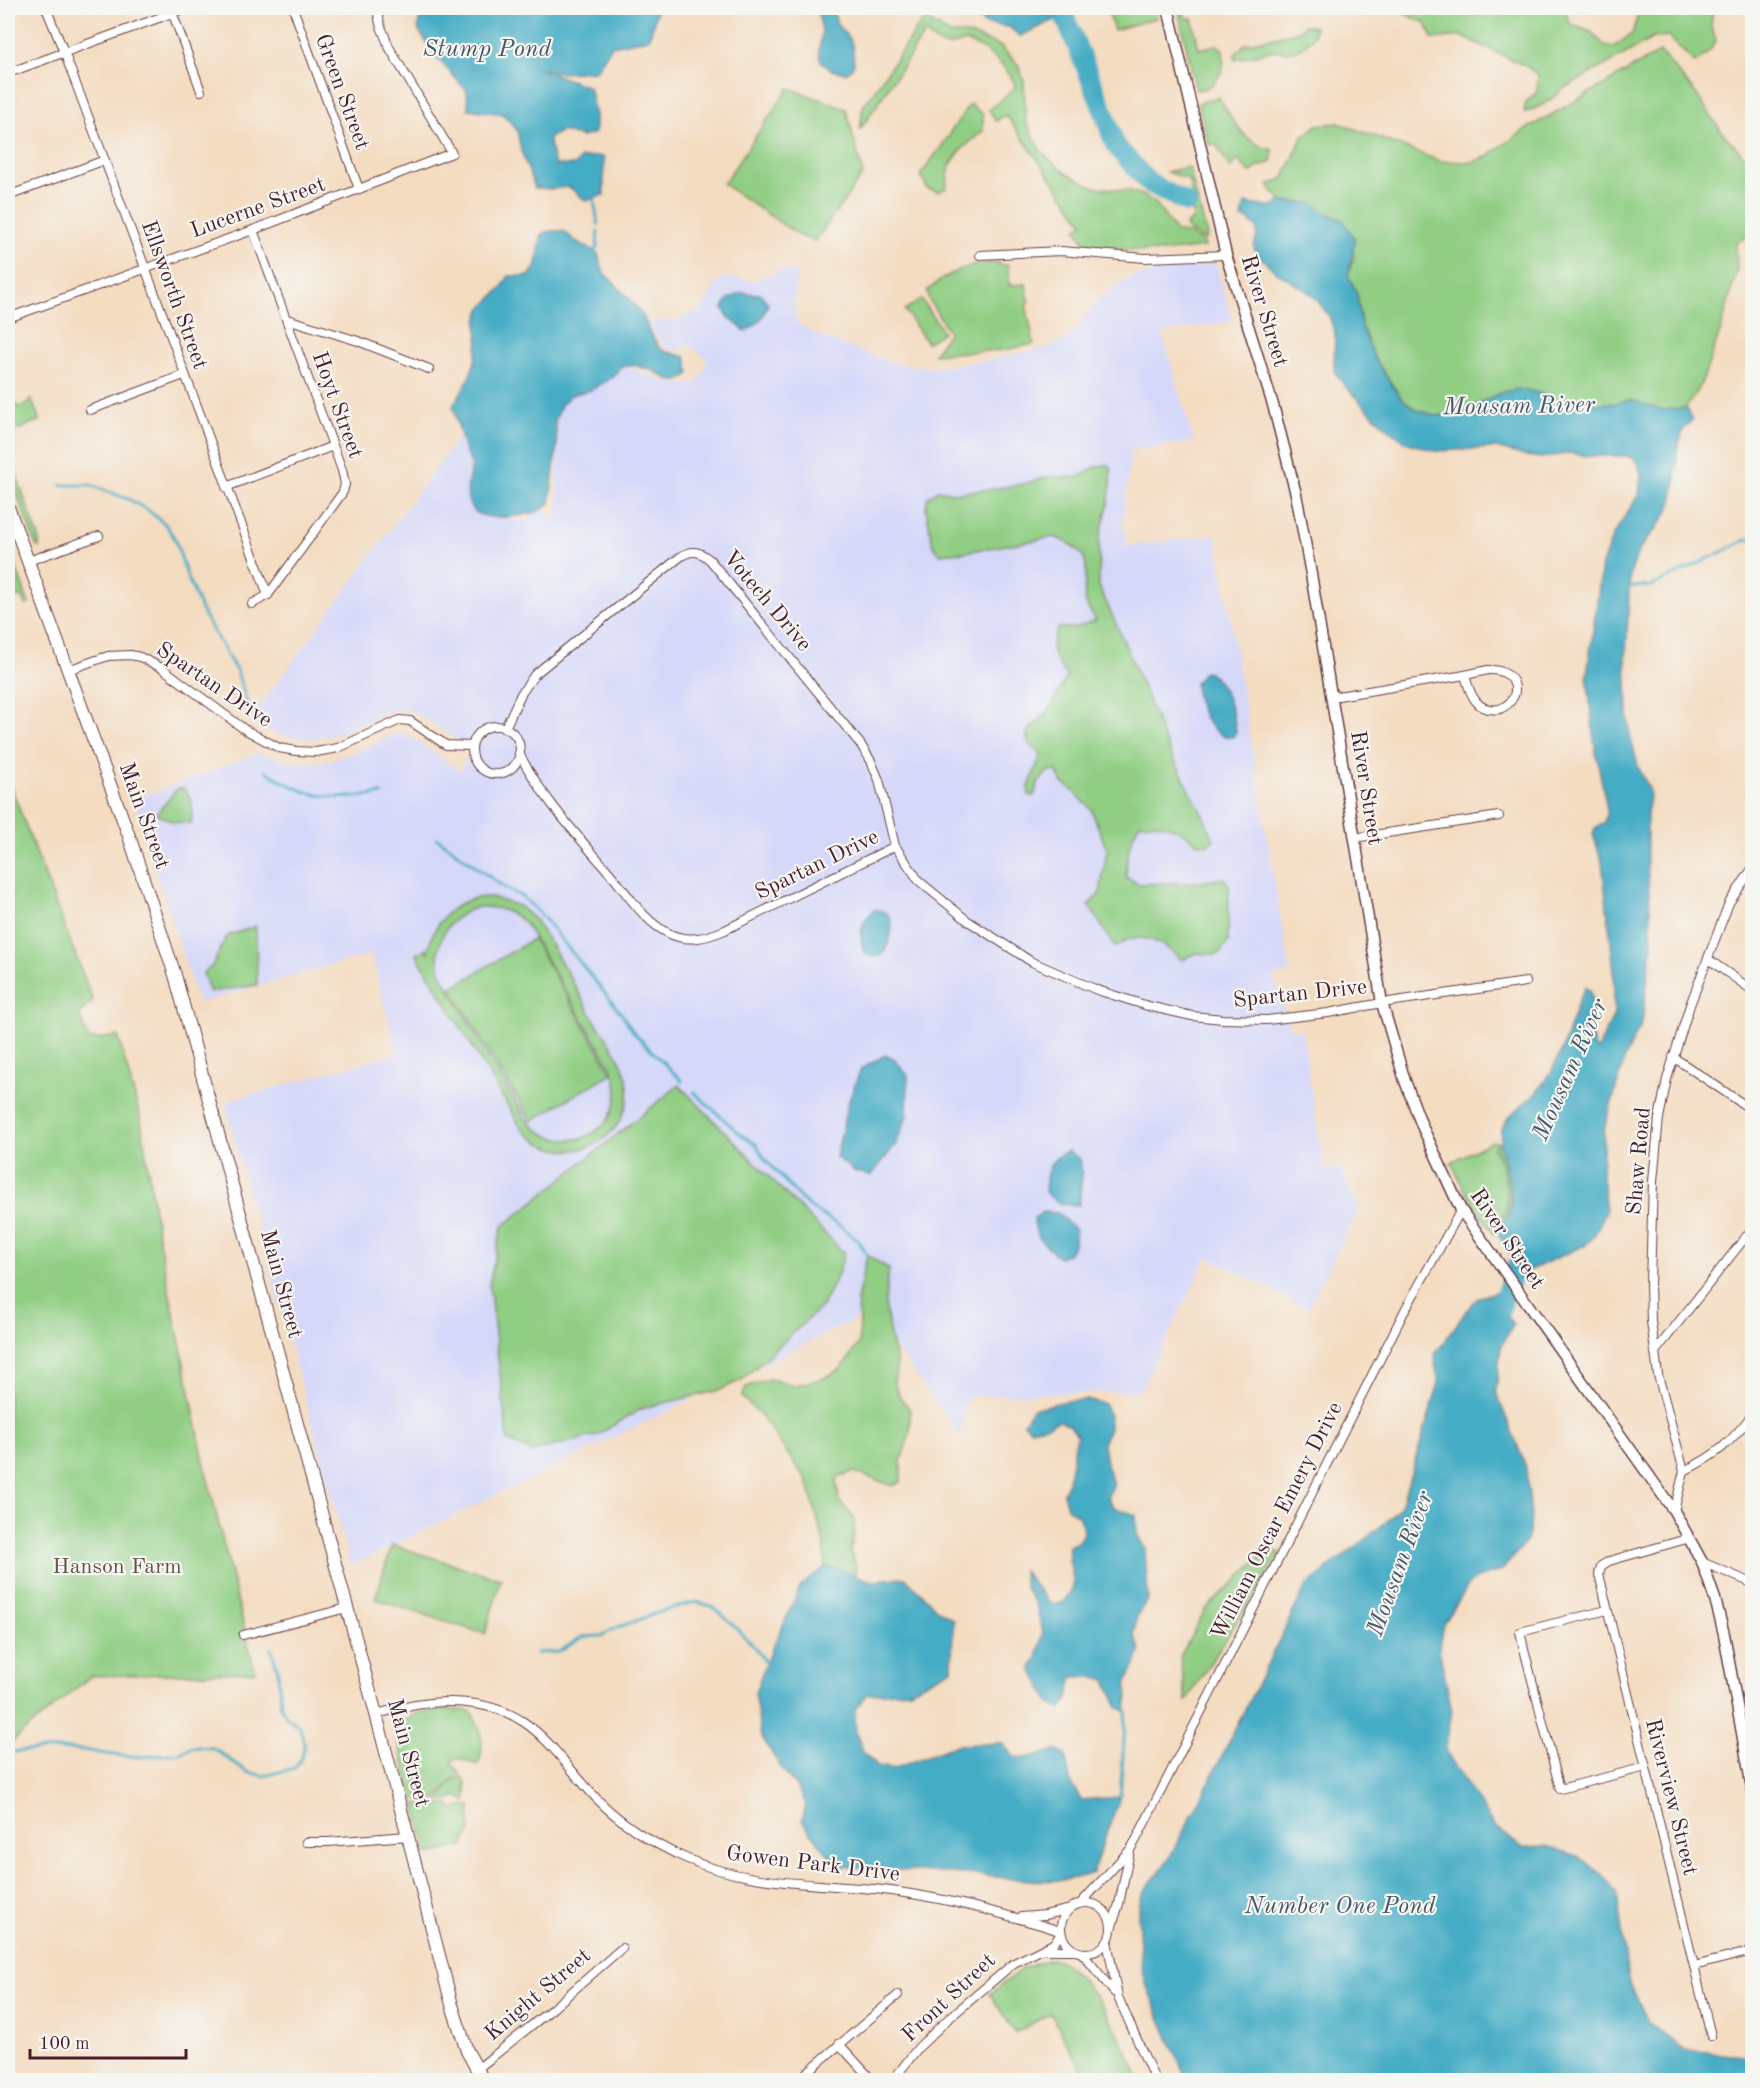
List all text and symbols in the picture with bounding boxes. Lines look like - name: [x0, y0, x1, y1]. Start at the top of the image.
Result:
- street label: Green Street: [311, 31, 373, 153]
- water label: Stump Pond: [423, 38, 552, 62]
- street label: Lucerne Street: [188, 173, 328, 243]
- street label: Ellsworth Street: [137, 218, 211, 372]
- street label: River Street: [1237, 252, 1291, 370]
- street label: Hoyt Street: [307, 349, 367, 461]
- water label: Mousam River: [1442, 394, 1596, 420]
- street label: Votech Drive: [719, 546, 815, 656]
- street label: Spartan Drive: [152, 638, 276, 732]
- street label: River Street: [1346, 729, 1386, 847]
- street label: Main Street: [115, 760, 173, 872]
- street label: Spartan Drive: [752, 826, 882, 904]
- street label: Spartan Drive: [1232, 976, 1368, 1012]
- water label: Mousam River: [1529, 995, 1613, 1145]
- street label: Shaw Road: [1623, 1106, 1655, 1216]
- street label: River Street: [1465, 1185, 1549, 1293]
- street label: Main Street: [256, 1227, 306, 1341]
- street label: William Oscar Emery Drive: [1207, 1398, 1347, 1644]
- water label: Mousam River: [1363, 1488, 1439, 1640]
- park label: Hanson Farm: [52, 1556, 182, 1578]
- street label: Main Street: [383, 1696, 433, 1810]
- street label: Riverview Street: [1641, 1716, 1701, 1878]
- street label: Gowen Park Drive: [725, 1842, 901, 1886]
- water label: Number One Pond: [1244, 1895, 1436, 1919]
- street label: Knight Street: [481, 1945, 595, 2045]
- street label: Front Street: [898, 1949, 1000, 2047]
- scale bar: [30, 2022, 186, 2060]
- text: 100 m: [39, 2035, 90, 2053]

